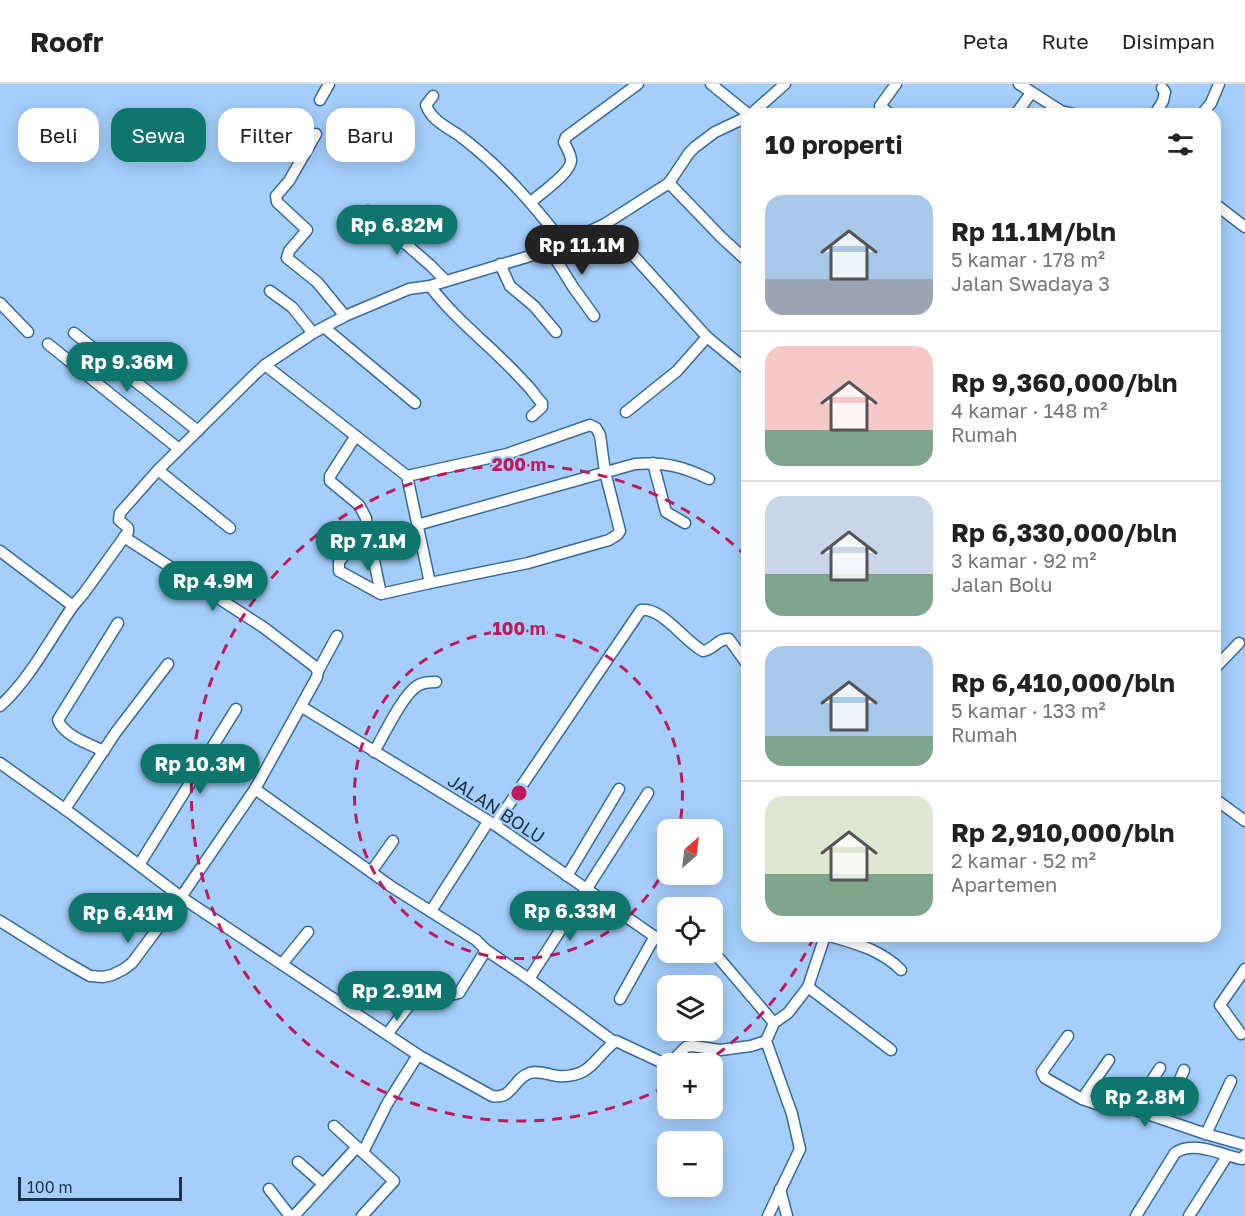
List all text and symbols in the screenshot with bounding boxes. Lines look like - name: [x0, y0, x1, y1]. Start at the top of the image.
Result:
- text: Roofr: [30, 25, 104, 58]
- text: Peta: [962, 28, 1008, 54]
- text: Rute: [1041, 28, 1089, 54]
- text: Disimpan: [1122, 28, 1215, 54]
- chip: Beli: [18, 108, 99, 162]
- chip: Sewa: [111, 108, 206, 162]
- chip: Filter: [218, 108, 314, 162]
- chip: Baru: [326, 108, 415, 162]
- icon: filters: [1164, 128, 1197, 161]
- text: 10 properti: [765, 129, 903, 160]
- pin: Rp 6.82M: [335, 205, 459, 256]
- text: Rp 6.82M: [350, 212, 444, 236]
- text: Rp 11.1M/bln: [951, 216, 1116, 247]
- icon: home: [813, 219, 885, 291]
- pin: Rp 11.1M: [520, 225, 644, 276]
- text: Rp 11.1M: [539, 232, 625, 256]
- text: 5 kamar · 178 m²: [951, 247, 1105, 271]
- text: Jalan Swadaya 3: [951, 271, 1110, 295]
- pin: Rp 9.36M: [65, 342, 189, 393]
- text: Rp 9.36M: [81, 349, 174, 373]
- text: Rp 9,360,000/bln: [951, 367, 1178, 398]
- icon: home: [813, 370, 885, 442]
- text: 4 kamar · 148 m²: [951, 398, 1107, 422]
- text: Rumah: [951, 422, 1018, 446]
- text: 200 m: [492, 453, 546, 475]
- text: Rp 6,330,000/bln: [951, 517, 1177, 548]
- icon: home: [813, 520, 885, 592]
- pin: Rp 7.1M: [313, 521, 423, 572]
- text: Rp 7.1M: [330, 528, 406, 552]
- text: 3 kamar · 92 m²: [951, 548, 1097, 572]
- pin: Rp 4.9M: [158, 561, 268, 612]
- text: Rp 4.9M: [173, 568, 253, 592]
- text: Jalan Bolu: [951, 572, 1052, 596]
- text: 100 m: [493, 617, 545, 639]
- text: Rp 6,410,000/bln: [951, 667, 1175, 698]
- icon: home: [813, 670, 885, 742]
- text: 5 kamar · 133 m²: [951, 698, 1106, 722]
- text: Rumah: [951, 722, 1018, 746]
- pin: Rp 10.3M: [138, 744, 262, 795]
- text: Rp 10.3M: [155, 751, 245, 775]
- street label: JALAN BOLU: [444, 769, 549, 848]
- centre of rings: [509, 783, 529, 803]
- text: Rp 2,910,000/bln: [951, 817, 1174, 848]
- north arrow: [657, 819, 723, 885]
- map controls: [657, 819, 723, 1197]
- icon: home: [813, 820, 885, 892]
- text: 2 kamar · 52 m²: [951, 848, 1096, 872]
- text: Apartemen: [951, 872, 1057, 896]
- pin: Rp 6.33M: [508, 891, 632, 942]
- pin: Rp 6.41M: [66, 893, 190, 944]
- button: locate: [657, 897, 723, 963]
- text: Rp 6.33M: [524, 898, 616, 922]
- text: Rp 6.41M: [83, 900, 173, 924]
- pin: Rp 2.91M: [335, 971, 459, 1022]
- button: layers: [657, 975, 723, 1041]
- text: Rp 2.91M: [352, 978, 442, 1002]
- button: +: [657, 1053, 723, 1119]
- pin: Rp 2.8M: [1090, 1077, 1200, 1128]
- text: Rp 2.8M: [1105, 1084, 1185, 1108]
- button: −: [657, 1131, 723, 1197]
- scale bar: [18, 1174, 182, 1202]
- text: 100 m: [27, 1177, 73, 1197]

